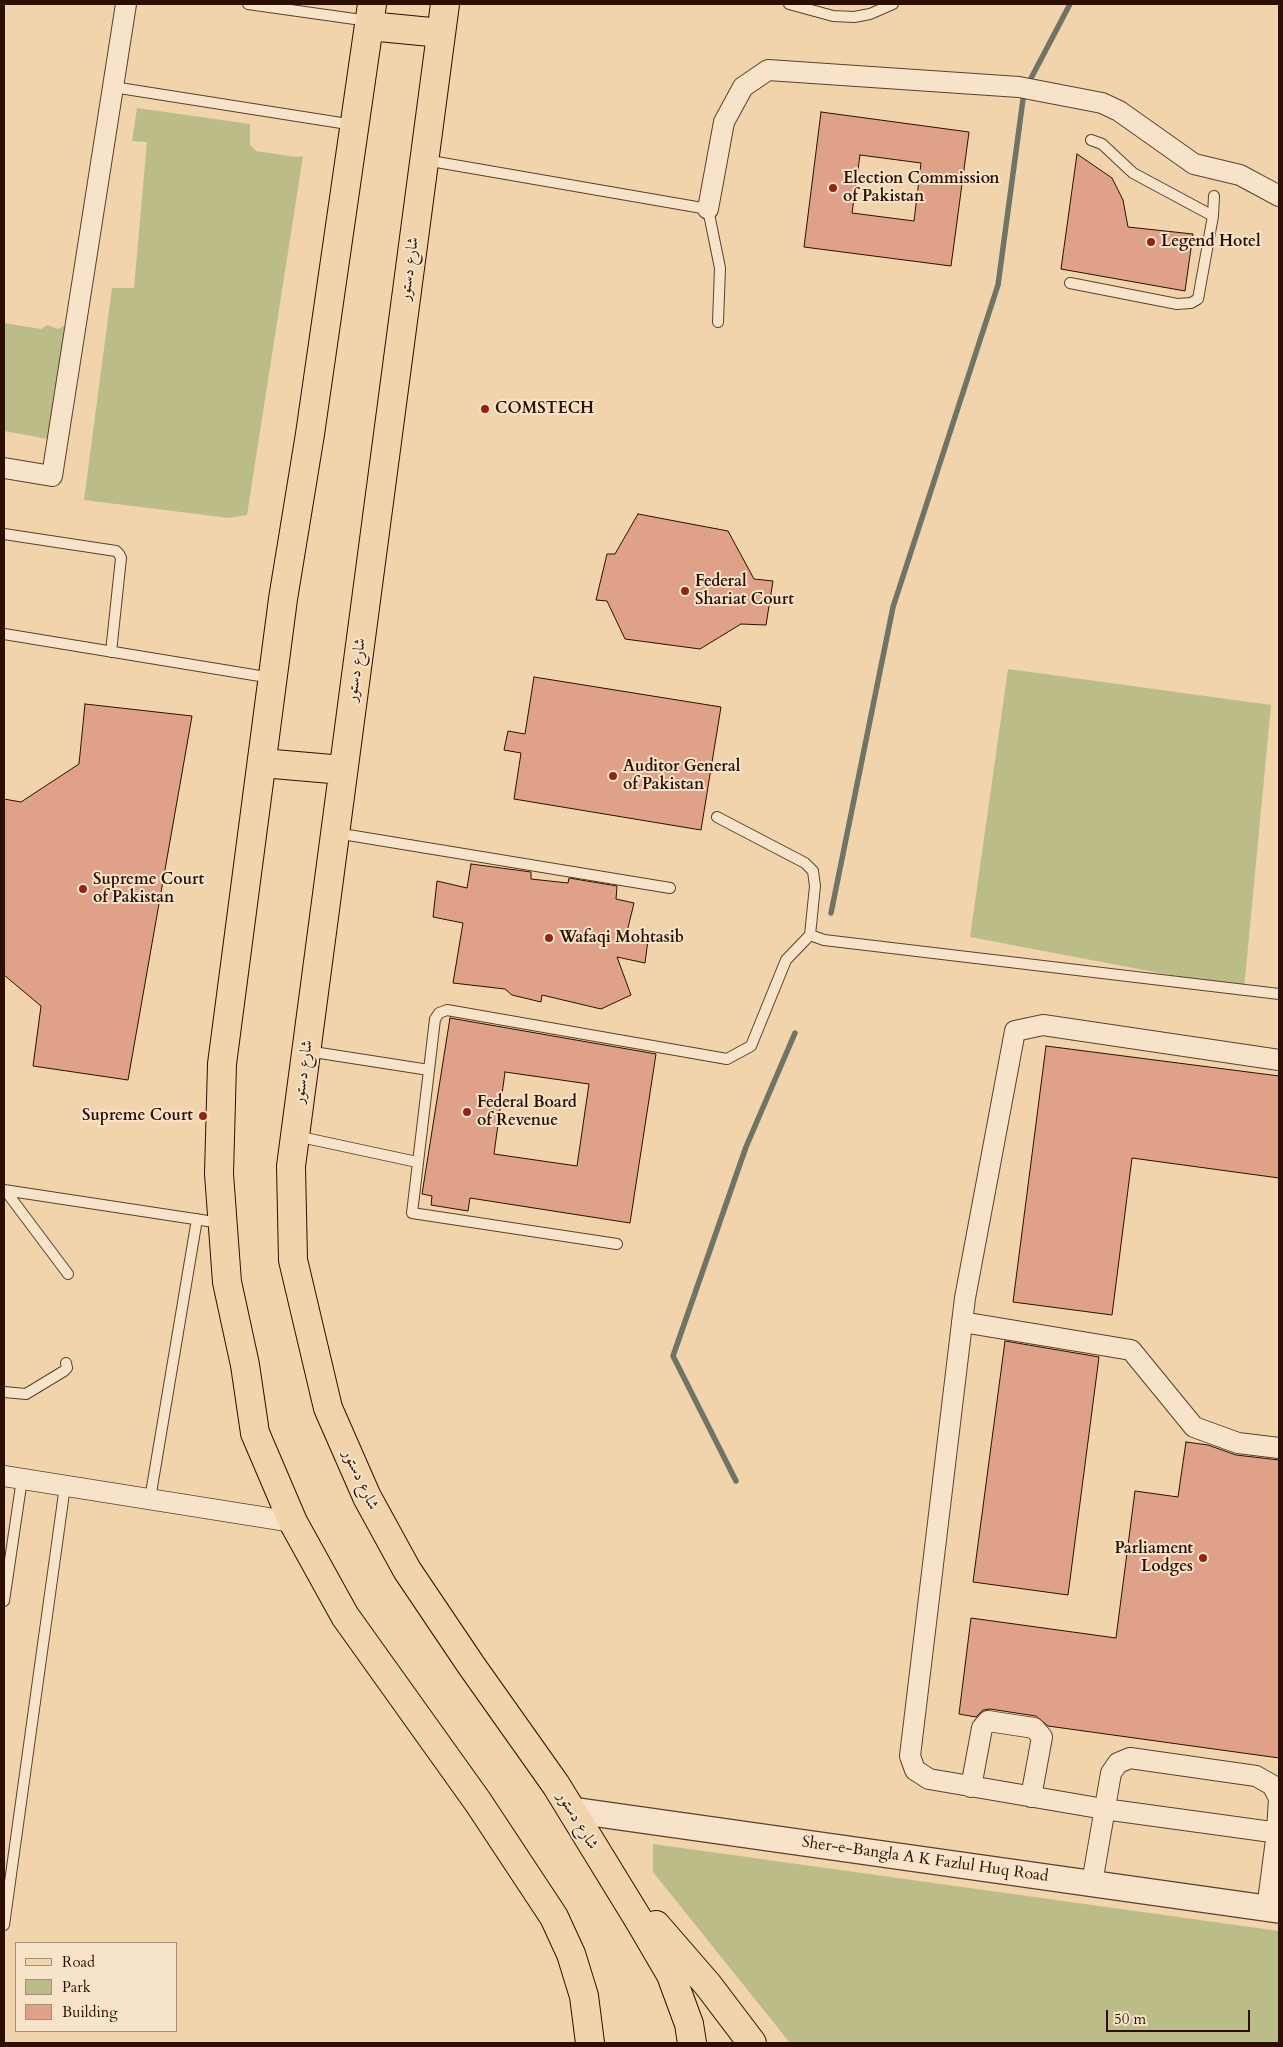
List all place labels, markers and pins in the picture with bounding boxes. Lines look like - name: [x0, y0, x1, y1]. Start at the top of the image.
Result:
- place label: Election Commission of Pakistan: [843, 169, 1000, 207]
- marker: Election Commission of Pakistan: [827, 182, 839, 194]
- place label: Legend Hotel: [1161, 232, 1261, 252]
- marker: Legend Hotel: [1145, 236, 1157, 248]
- place label: COMSTECH: [495, 399, 594, 419]
- marker: COMSTECH: [479, 403, 491, 415]
- place label: Federal Shariat Court: [695, 572, 794, 610]
- marker: Federal Shariat Court: [679, 585, 691, 597]
- place label: Auditor General of Pakistan: [623, 757, 740, 795]
- marker: Auditor General of Pakistan: [607, 770, 619, 782]
- place label: Supreme Court of Pakistan: [93, 870, 204, 908]
- marker: Supreme Court of Pakistan: [77, 883, 89, 895]
- place label: Wafaqi Mohtasib: [559, 928, 684, 948]
- marker: Wafaqi Mohtasib: [543, 932, 555, 944]
- place label: Federal Board of Revenue: [477, 1093, 577, 1131]
- place label: Supreme Court: [82, 1106, 193, 1126]
- marker: Federal Board of Revenue: [461, 1106, 473, 1118]
- marker: Supreme Court: [197, 1110, 209, 1122]
- place label: Parliament Lodges: [1114, 1539, 1193, 1577]
- marker: Parliament Lodges: [1197, 1552, 1209, 1564]

